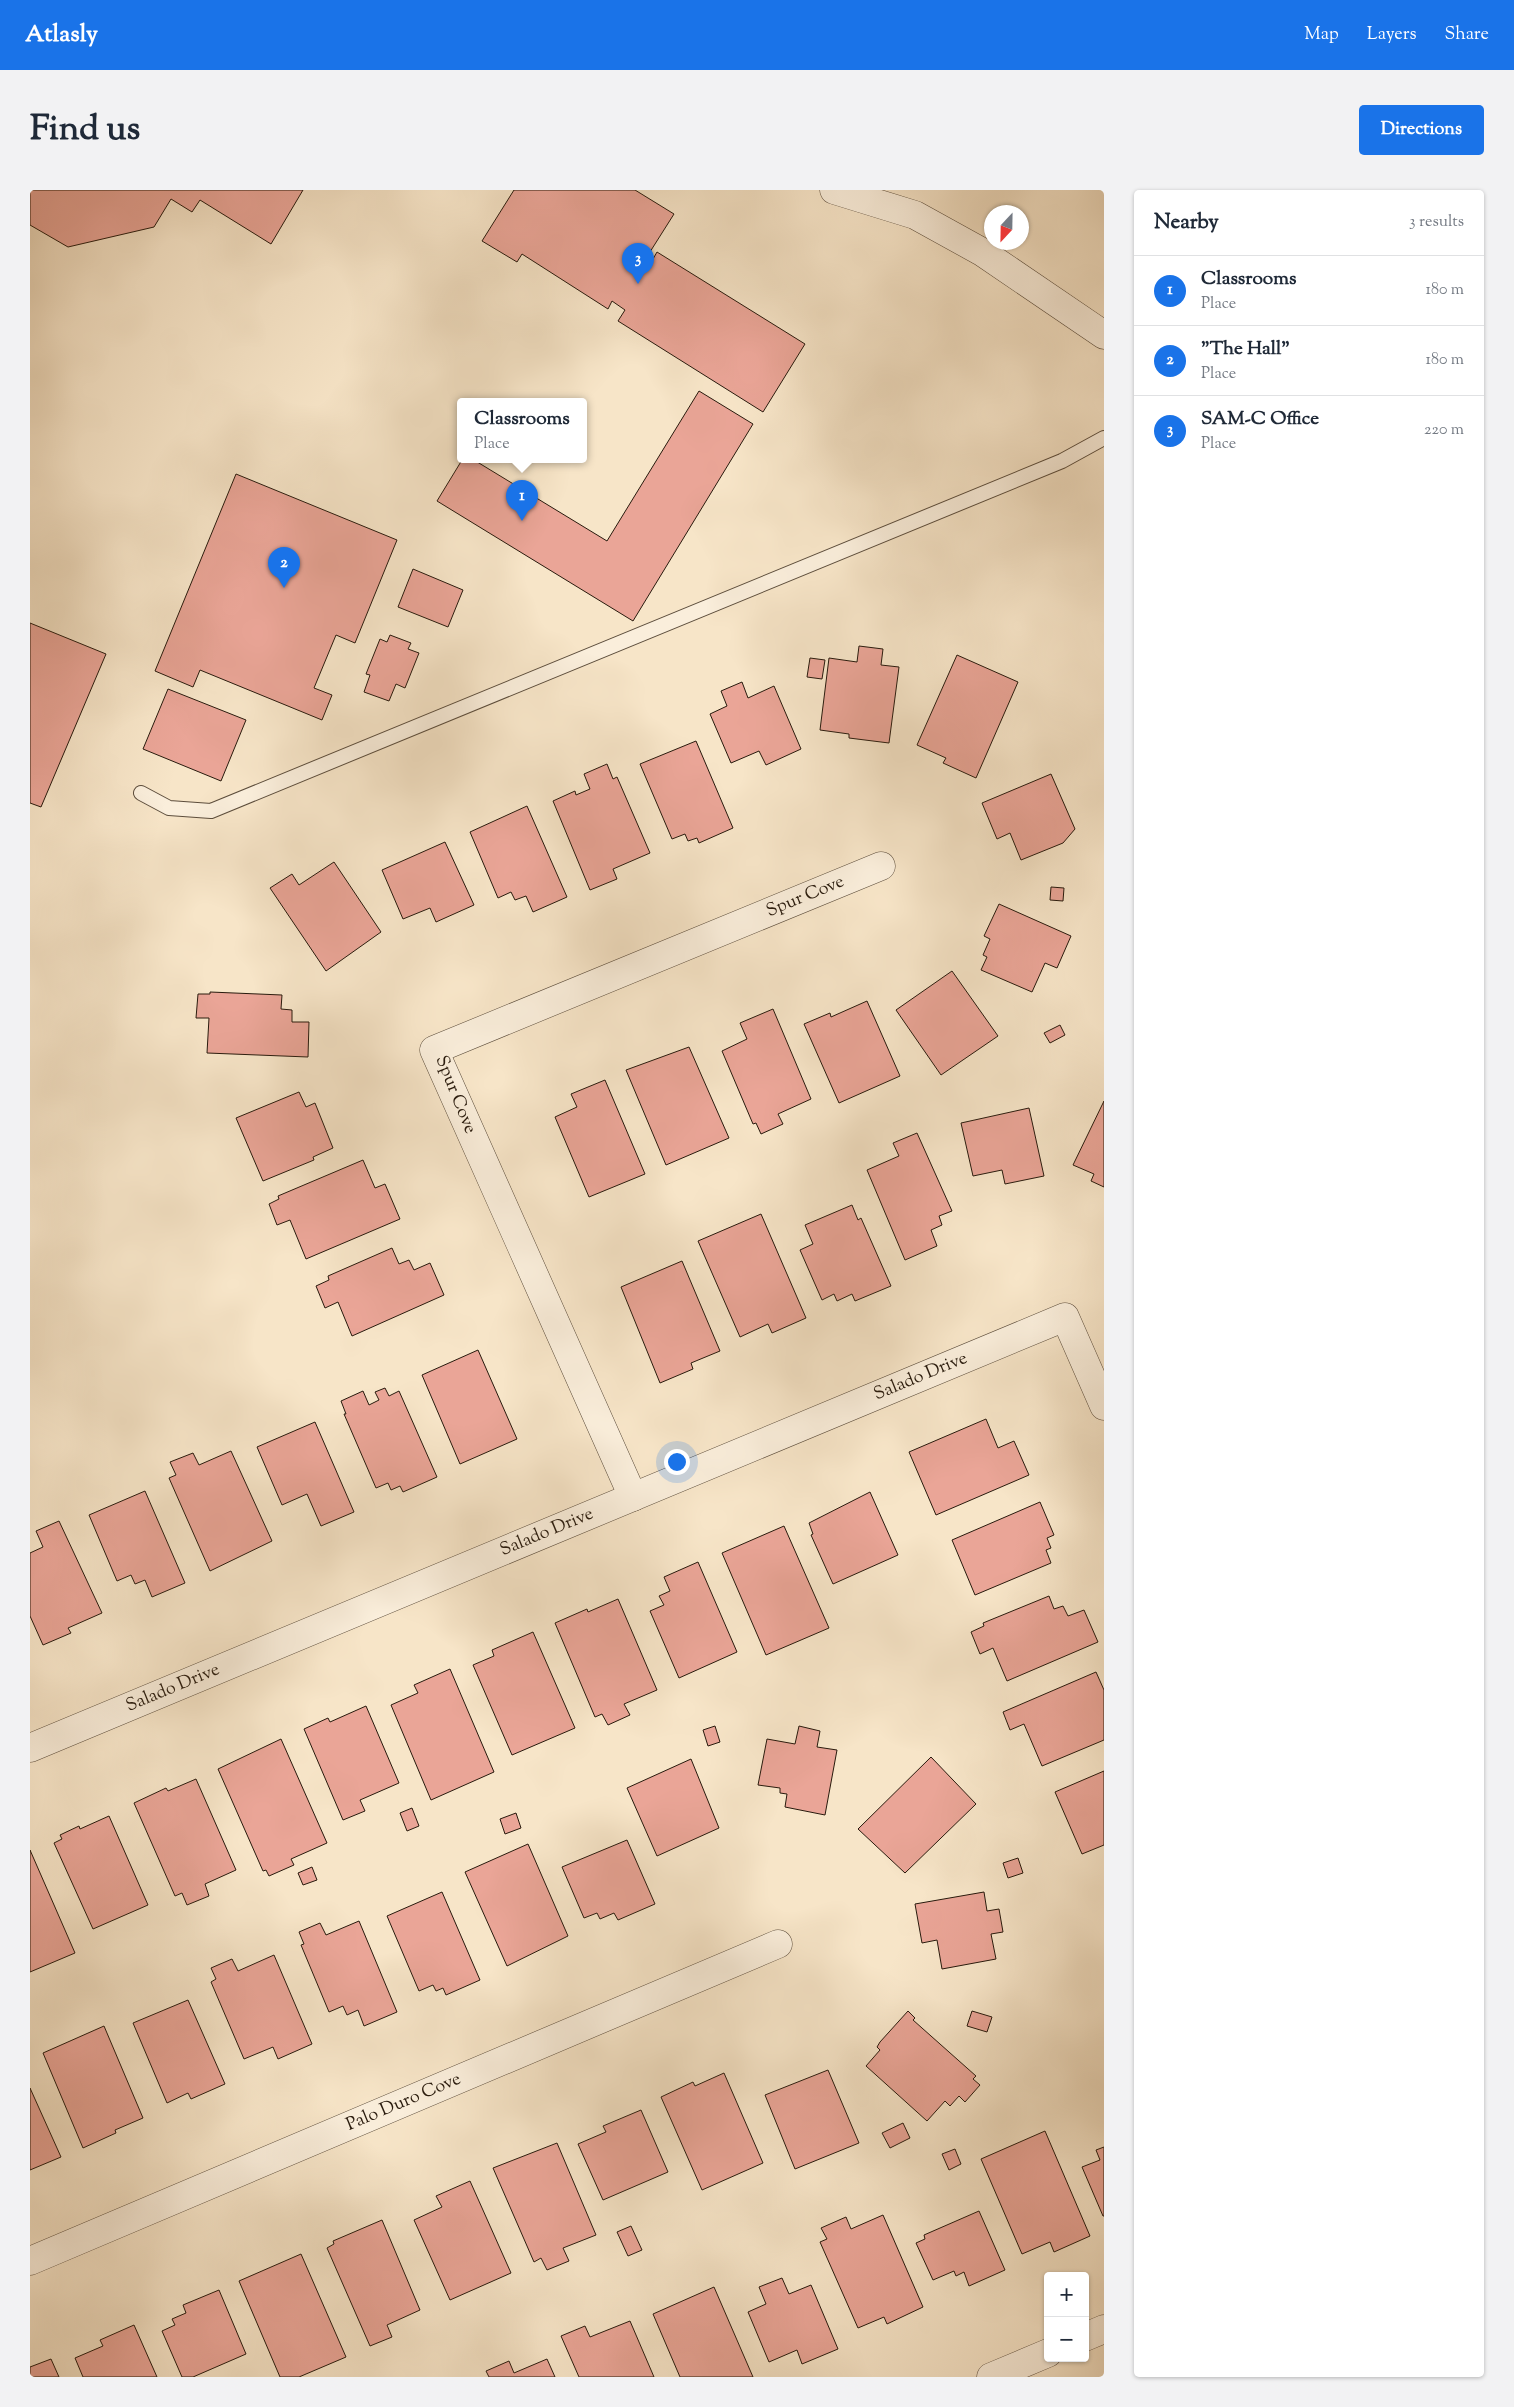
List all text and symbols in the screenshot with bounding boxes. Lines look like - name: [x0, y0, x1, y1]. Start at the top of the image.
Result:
- text: Atlasly: [25, 18, 98, 52]
- text: Map: [1304, 22, 1339, 48]
- text: Layers: [1367, 22, 1417, 48]
- text: Share: [1445, 22, 1489, 48]
- text: Find us: [30, 105, 140, 156]
- button: Directions: [1359, 105, 1484, 155]
- north arrow: [984, 205, 1029, 250]
- text: Nearby: [1154, 208, 1219, 238]
- text: 3 results: [1409, 211, 1464, 234]
- pin: 3: [622, 243, 654, 284]
- text: Classrooms: [1201, 266, 1296, 293]
- text: 1: [1167, 279, 1173, 302]
- text: 180 m: [1425, 279, 1464, 302]
- text: Place: [1201, 293, 1236, 316]
- text: "The Hall": [1201, 336, 1290, 363]
- text: 2: [1166, 349, 1174, 372]
- text: 180 m: [1425, 349, 1464, 372]
- text: Place: [1201, 363, 1236, 386]
- popup: [457, 398, 587, 463]
- text: Classrooms: [474, 406, 570, 433]
- text: SAM-C Office: [1201, 406, 1319, 433]
- text: 3: [1167, 419, 1173, 442]
- text: 220 m: [1424, 419, 1464, 442]
- text: Place: [474, 433, 510, 456]
- text: Place: [1201, 433, 1236, 456]
- pin: 1: [506, 480, 538, 521]
- pin: 2: [268, 547, 300, 588]
- street label: Spur Cove: [762, 869, 848, 925]
- street label: Spur Cove: [428, 1052, 482, 1138]
- street label: Salado Drive: [870, 1346, 972, 1408]
- your location: [664, 1449, 690, 1475]
- street label: Salado Drive: [496, 1502, 598, 1564]
- street label: Salado Drive: [122, 1657, 224, 1719]
- street label: Palo Duro Cove: [342, 2067, 465, 2138]
- map controls: [1044, 2272, 1089, 2362]
- button: +: [1044, 2272, 1089, 2317]
- button: −: [1044, 2317, 1089, 2362]

